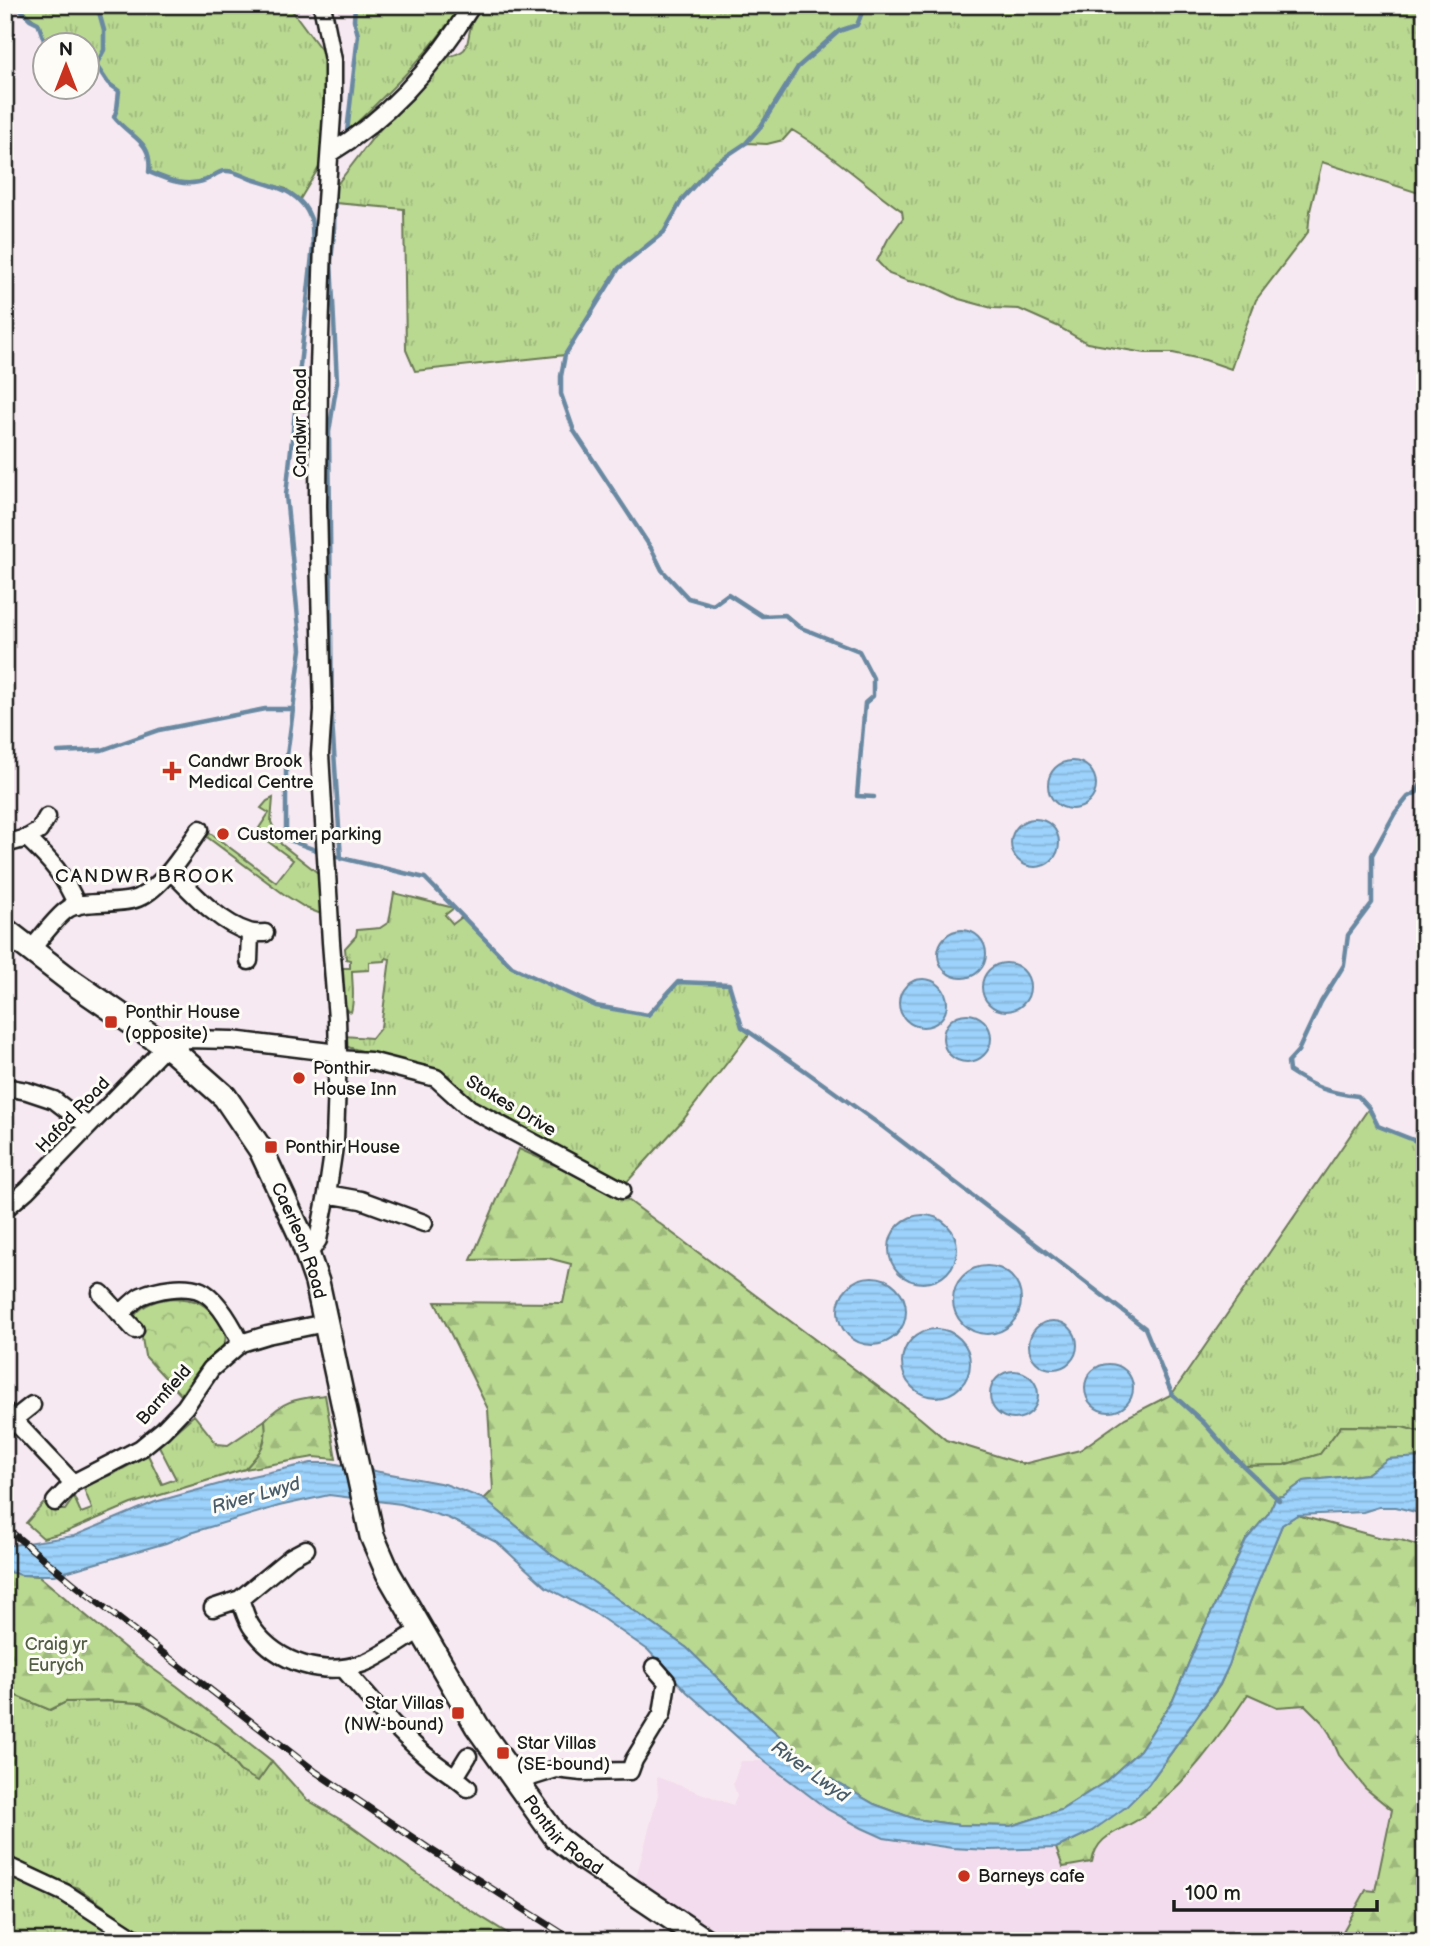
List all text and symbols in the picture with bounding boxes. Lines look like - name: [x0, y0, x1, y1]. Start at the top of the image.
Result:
- north arrow: [32, 32, 102, 102]
- text: N: [59, 39, 73, 62]
- street label: Candwr Road: [290, 368, 311, 478]
- place label: Candwr Brook Medical Centre: [188, 751, 314, 793]
- marker: Candwr Brook Medical Centre: [162, 761, 182, 781]
- place label: Customer parking: [237, 824, 382, 845]
- marker: Customer parking: [215, 826, 231, 842]
- district label: CANDWR BROOK: [55, 865, 235, 888]
- place label: Ponthir House (opposite): [125, 1002, 240, 1044]
- marker: Ponthir House (opposite): [103, 1014, 119, 1030]
- place label: Ponthir House Inn: [313, 1058, 397, 1100]
- marker: Ponthir House Inn: [291, 1070, 307, 1086]
- street label: Stokes Drive: [462, 1071, 560, 1141]
- street label: Hafod Road: [32, 1073, 114, 1157]
- place label: Ponthir House: [285, 1137, 400, 1158]
- marker: Ponthir House: [263, 1139, 279, 1155]
- street label: Caerleon Road: [267, 1179, 331, 1300]
- street label: Barnfield: [132, 1361, 196, 1429]
- water label: River Lwyd: [209, 1472, 304, 1520]
- park label: Craig yr Eurych: [25, 1634, 88, 1676]
- place label: Star Villas (NW-bound): [344, 1693, 444, 1735]
- marker: Star Villas (NW-bound): [450, 1705, 466, 1721]
- place label: Star Villas (SE-bound): [517, 1733, 610, 1775]
- water label: River Lwyd: [766, 1736, 854, 1809]
- marker: Star Villas (SE-bound): [495, 1745, 511, 1761]
- street label: Ponthir Road: [519, 1791, 607, 1879]
- place label: Barneys cafe: [978, 1866, 1085, 1887]
- marker: Barneys cafe: [956, 1868, 972, 1884]
- scale bar: [1174, 1869, 1378, 1913]
- text: 100 m: [1185, 1881, 1241, 1906]

